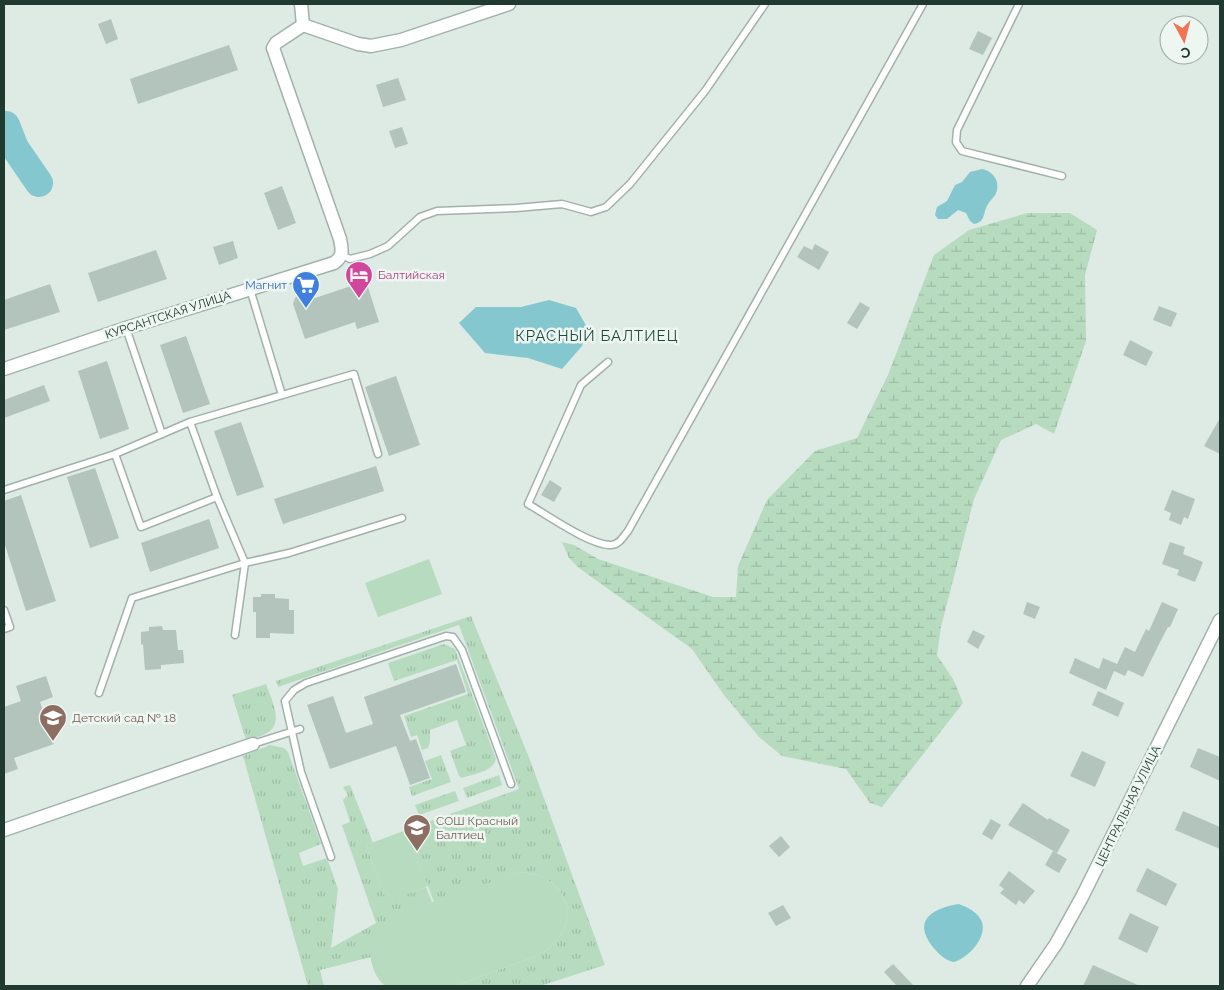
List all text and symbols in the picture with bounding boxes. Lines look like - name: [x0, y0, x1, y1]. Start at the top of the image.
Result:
- north arrow: [1159, 15, 1209, 65]
- text: С: [1179, 44, 1191, 61]
- hotel icon: Балтийская: [344, 260, 374, 299]
- place label: Балтийская: [378, 268, 445, 282]
- supermarket icon: Магнит: [291, 270, 321, 309]
- place label: Магнит: [245, 278, 287, 292]
- street label: КУРСАНТСКАЯ УЛИЦА: [103, 288, 233, 342]
- district label: КРАСНЫЙ БАЛТИЕЦ: [515, 327, 679, 345]
- school or university icon: Детский сад № 18: [38, 703, 68, 742]
- place label: Детский сад № 18: [72, 711, 176, 725]
- street label: ЦЕНТРАЛЬНАЯ УЛИЦА: [1093, 743, 1163, 869]
- school or university icon: СОШ Красный Балтиец: [402, 813, 432, 852]
- place label: СОШ Красный Балтиец: [436, 814, 518, 842]

